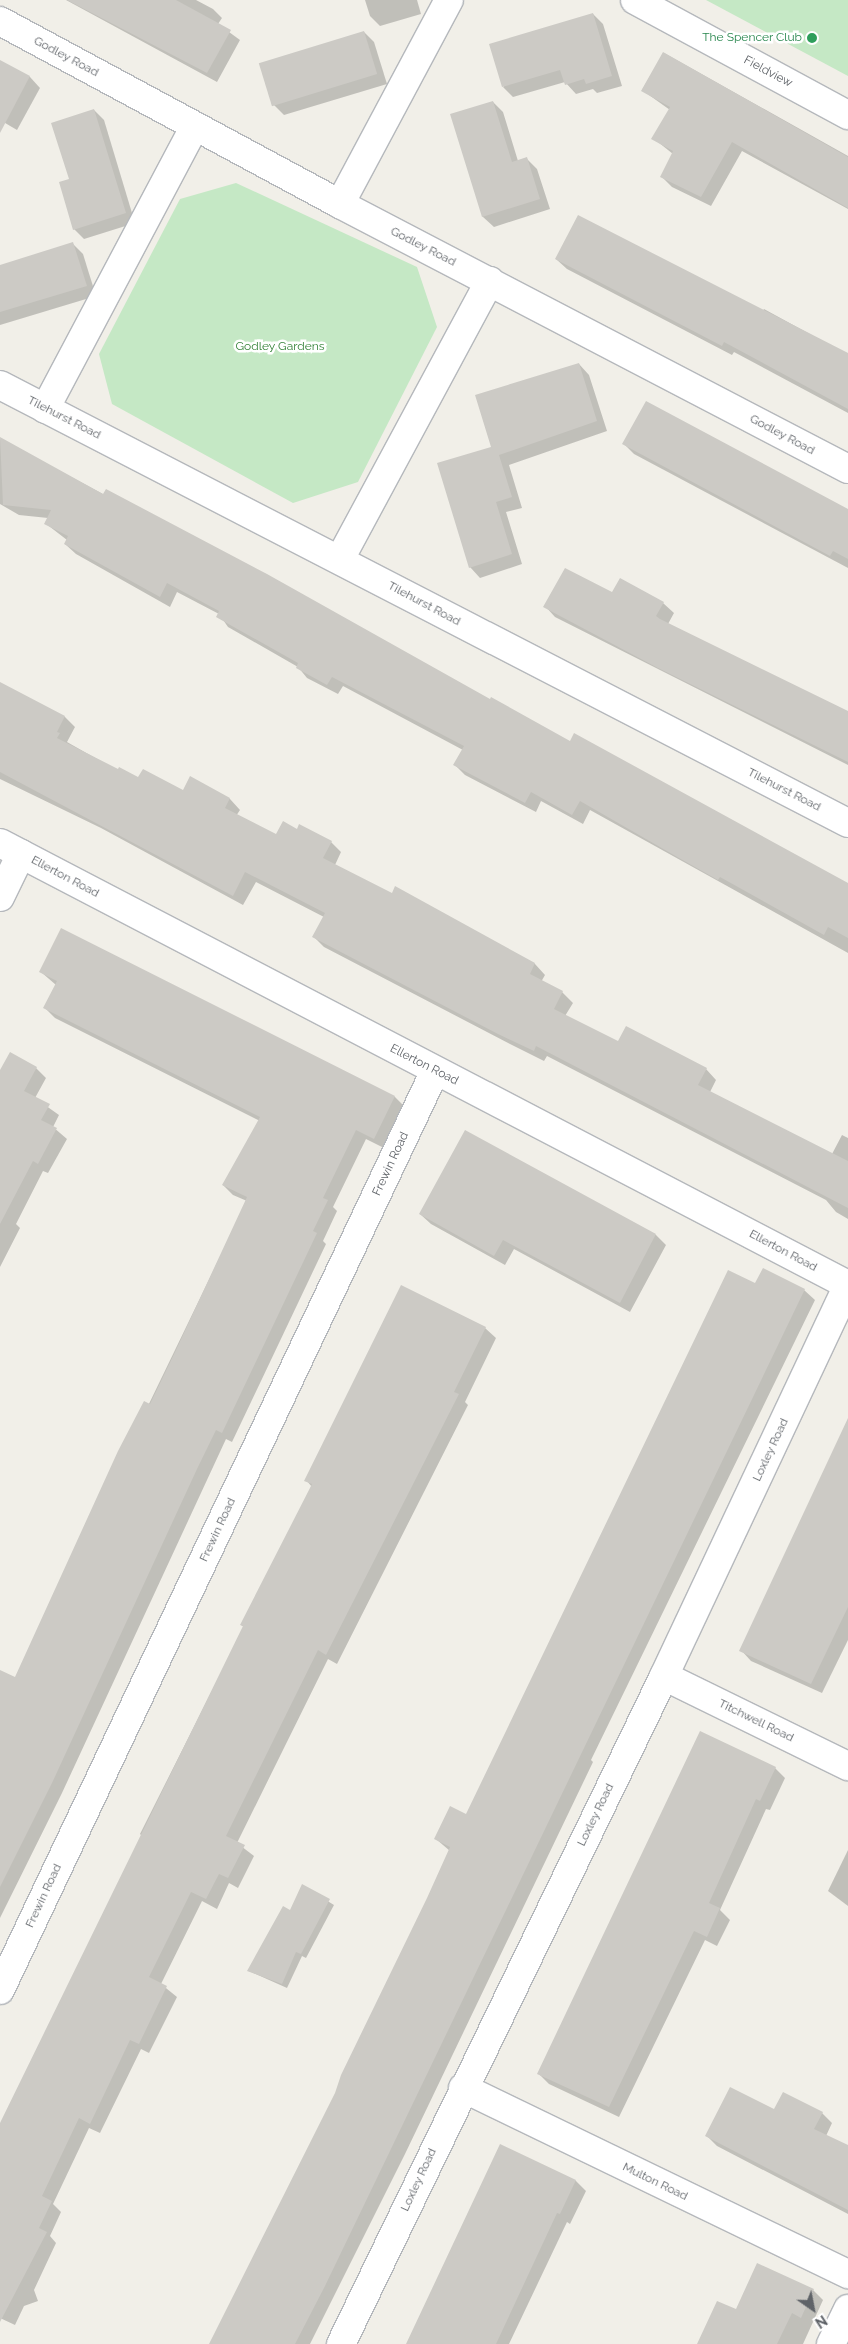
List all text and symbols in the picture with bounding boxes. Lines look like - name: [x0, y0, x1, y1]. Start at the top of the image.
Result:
- place label: The Spencer Club: [702, 31, 802, 45]
- marker: The Spencer Club: [806, 32, 818, 44]
- street label: Godley Road: [31, 34, 101, 80]
- street label: Fieldview: [741, 53, 795, 91]
- street label: Godley Road: [388, 224, 458, 270]
- park label: Godley Gardens: [235, 340, 325, 354]
- street label: Tilehurst Road: [25, 393, 103, 443]
- street label: Godley Road: [747, 412, 817, 458]
- street label: Tilehurst Road: [385, 579, 463, 629]
- street label: Tilehurst Road: [745, 765, 823, 815]
- street label: Ellerton Road: [29, 853, 101, 901]
- street label: Ellerton Road: [387, 1042, 461, 1088]
- street label: Frewin Road: [370, 1130, 412, 1198]
- street label: Ellerton Road: [747, 1227, 819, 1275]
- street label: Loxley Road: [750, 1416, 792, 1484]
- street label: Frewin Road: [197, 1496, 239, 1564]
- street label: Titchwell Road: [716, 1697, 796, 1745]
- street label: Loxley Road: [575, 1781, 617, 1849]
- street label: Frewin Road: [23, 1862, 65, 1930]
- street label: Loxley Road: [398, 2146, 440, 2214]
- street label: Multon Road: [620, 2160, 690, 2204]
- north arrow: [788, 2284, 838, 2334]
- text: N: [812, 2312, 830, 2331]

